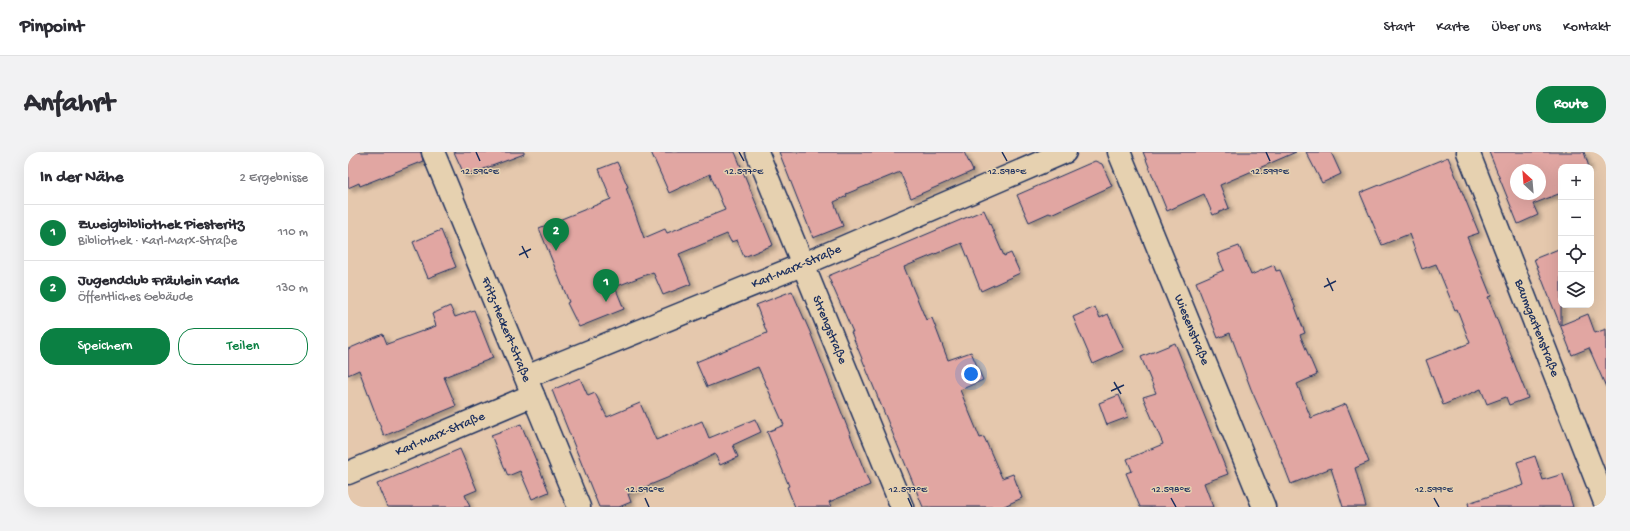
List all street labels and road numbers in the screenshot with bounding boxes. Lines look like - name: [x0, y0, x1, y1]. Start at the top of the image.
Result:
- street label: Karl-Marx-Straße: [749, 241, 844, 292]
- street label: Fritz-Heckert-Straße: [477, 274, 534, 385]
- street label: Baumgartenstraße: [1511, 276, 1563, 379]
- street label: Wiesenstraße: [1171, 292, 1213, 367]
- street label: Strengstraße: [809, 293, 850, 367]
- street label: Karl-Marx-Straße: [393, 409, 487, 460]

